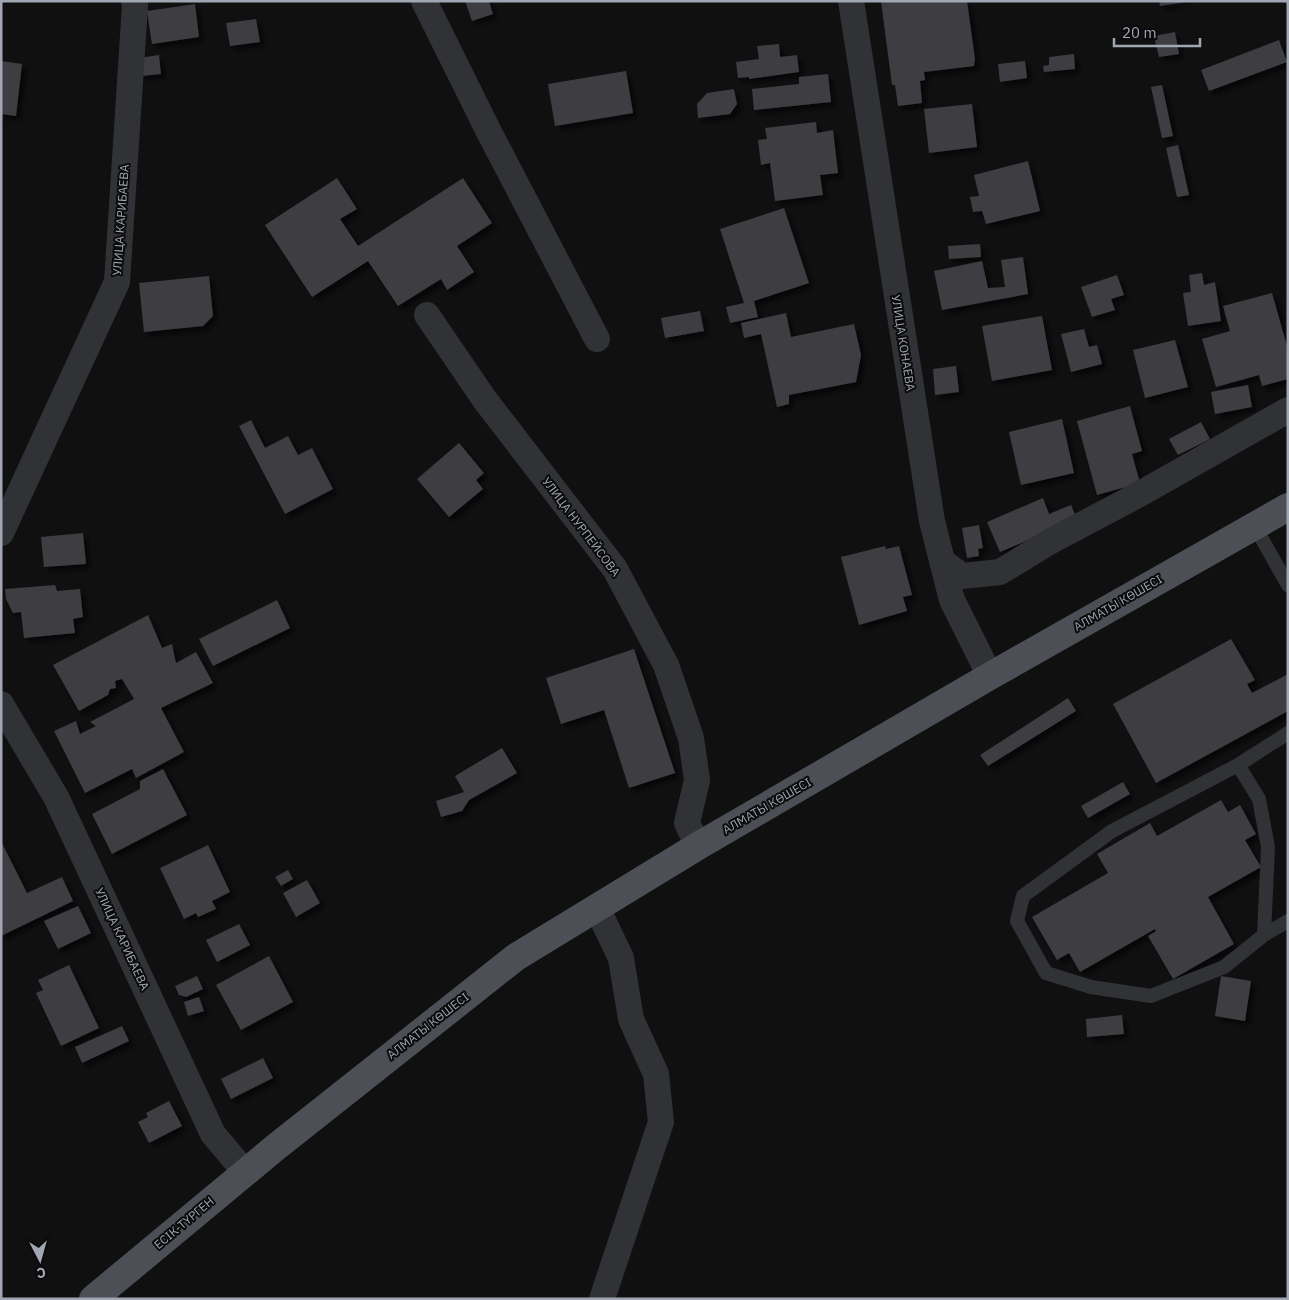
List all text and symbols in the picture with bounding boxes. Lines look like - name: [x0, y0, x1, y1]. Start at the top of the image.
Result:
- scale bar: [1114, 15, 1200, 47]
- text: 20 m: [1122, 23, 1157, 42]
- street label: УЛИЦА КАРИБАЕВА: [109, 163, 132, 276]
- street label: УЛИЦА КОНАЕВА: [888, 294, 919, 392]
- street label: УЛИЦА НУРПЕЙСОВА: [539, 474, 624, 580]
- street label: АЛМАТЫ КӨШЕСІ: [1071, 571, 1165, 634]
- street label: АЛМАТЫ КӨШЕСІ: [720, 774, 814, 837]
- street label: УЛИЦА КАРИБАЕВА: [92, 885, 153, 993]
- street label: АЛМАТЫ КӨШЕСІ: [384, 989, 472, 1062]
- street label: ЕСІК-ТҮРГЕН: [151, 1193, 217, 1252]
- north arrow: [15, 1235, 65, 1285]
- text: С: [36, 1264, 47, 1282]

